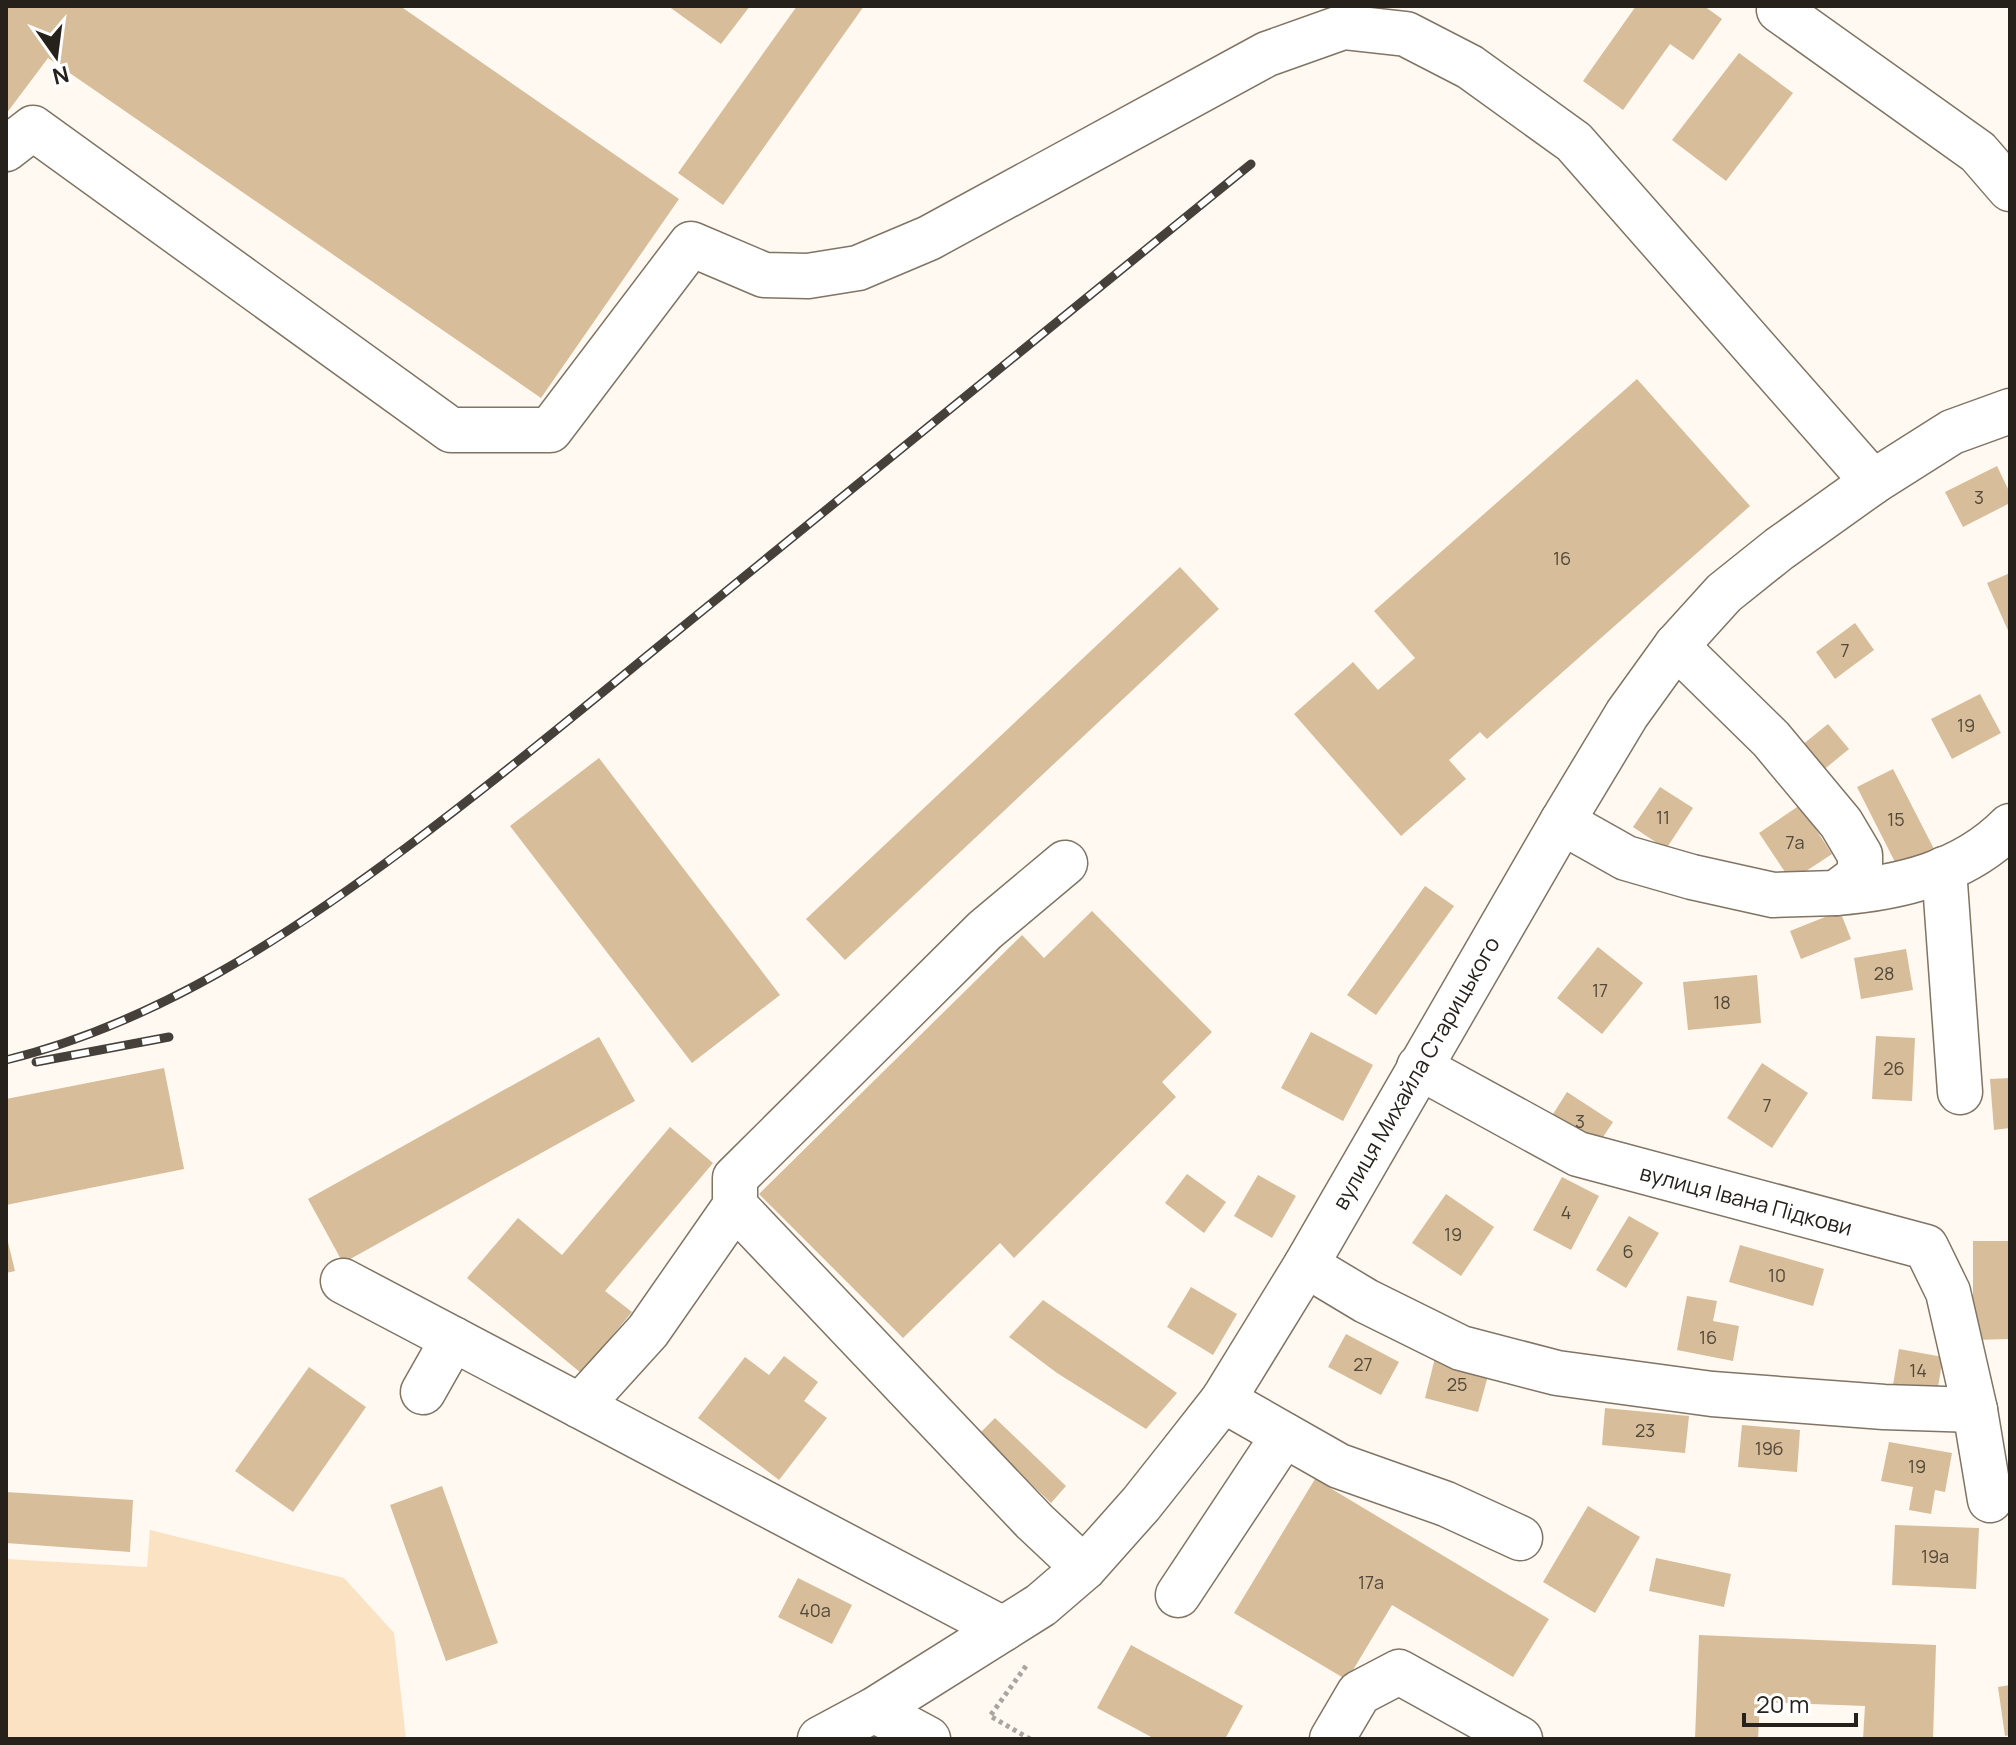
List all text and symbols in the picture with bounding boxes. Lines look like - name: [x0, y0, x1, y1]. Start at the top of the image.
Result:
- north arrow: [16, 16, 96, 96]
- text: N: [50, 59, 72, 92]
- house number: 3: [1974, 485, 1984, 509]
- house number: 16: [1553, 546, 1571, 570]
- house number: 7: [1840, 638, 1850, 662]
- house number: 19: [1957, 713, 1975, 737]
- house number: 11: [1656, 805, 1670, 829]
- house number: 15: [1887, 807, 1905, 831]
- house number: 7а: [1785, 830, 1805, 854]
- street label: вулиця Михайла Старицького: [1325, 931, 1507, 1215]
- house number: 28: [1874, 961, 1894, 985]
- house number: 17: [1592, 978, 1608, 1002]
- house number: 18: [1713, 990, 1731, 1014]
- house number: 26: [1883, 1056, 1905, 1080]
- house number: 7: [1762, 1093, 1772, 1117]
- house number: 3: [1575, 1109, 1585, 1133]
- street label: вулиця Івана Підкови: [1637, 1157, 1855, 1243]
- house number: 4: [1561, 1200, 1571, 1224]
- house number: 19: [1444, 1222, 1462, 1246]
- house number: 6: [1622, 1239, 1634, 1263]
- house number: 10: [1768, 1263, 1786, 1287]
- house number: 16: [1699, 1325, 1717, 1349]
- house number: 27: [1353, 1352, 1373, 1376]
- house number: 14: [1909, 1358, 1927, 1382]
- house number: 25: [1447, 1372, 1467, 1396]
- house number: 23: [1635, 1418, 1655, 1442]
- house number: 19б: [1755, 1436, 1783, 1460]
- house number: 19: [1908, 1454, 1926, 1478]
- house number: 19а: [1921, 1544, 1949, 1568]
- house number: 17а: [1358, 1570, 1384, 1594]
- house number: 40а: [799, 1598, 831, 1622]
- scale bar: [1744, 1677, 1856, 1727]
- text: 20 m: [1756, 1687, 1809, 1720]

